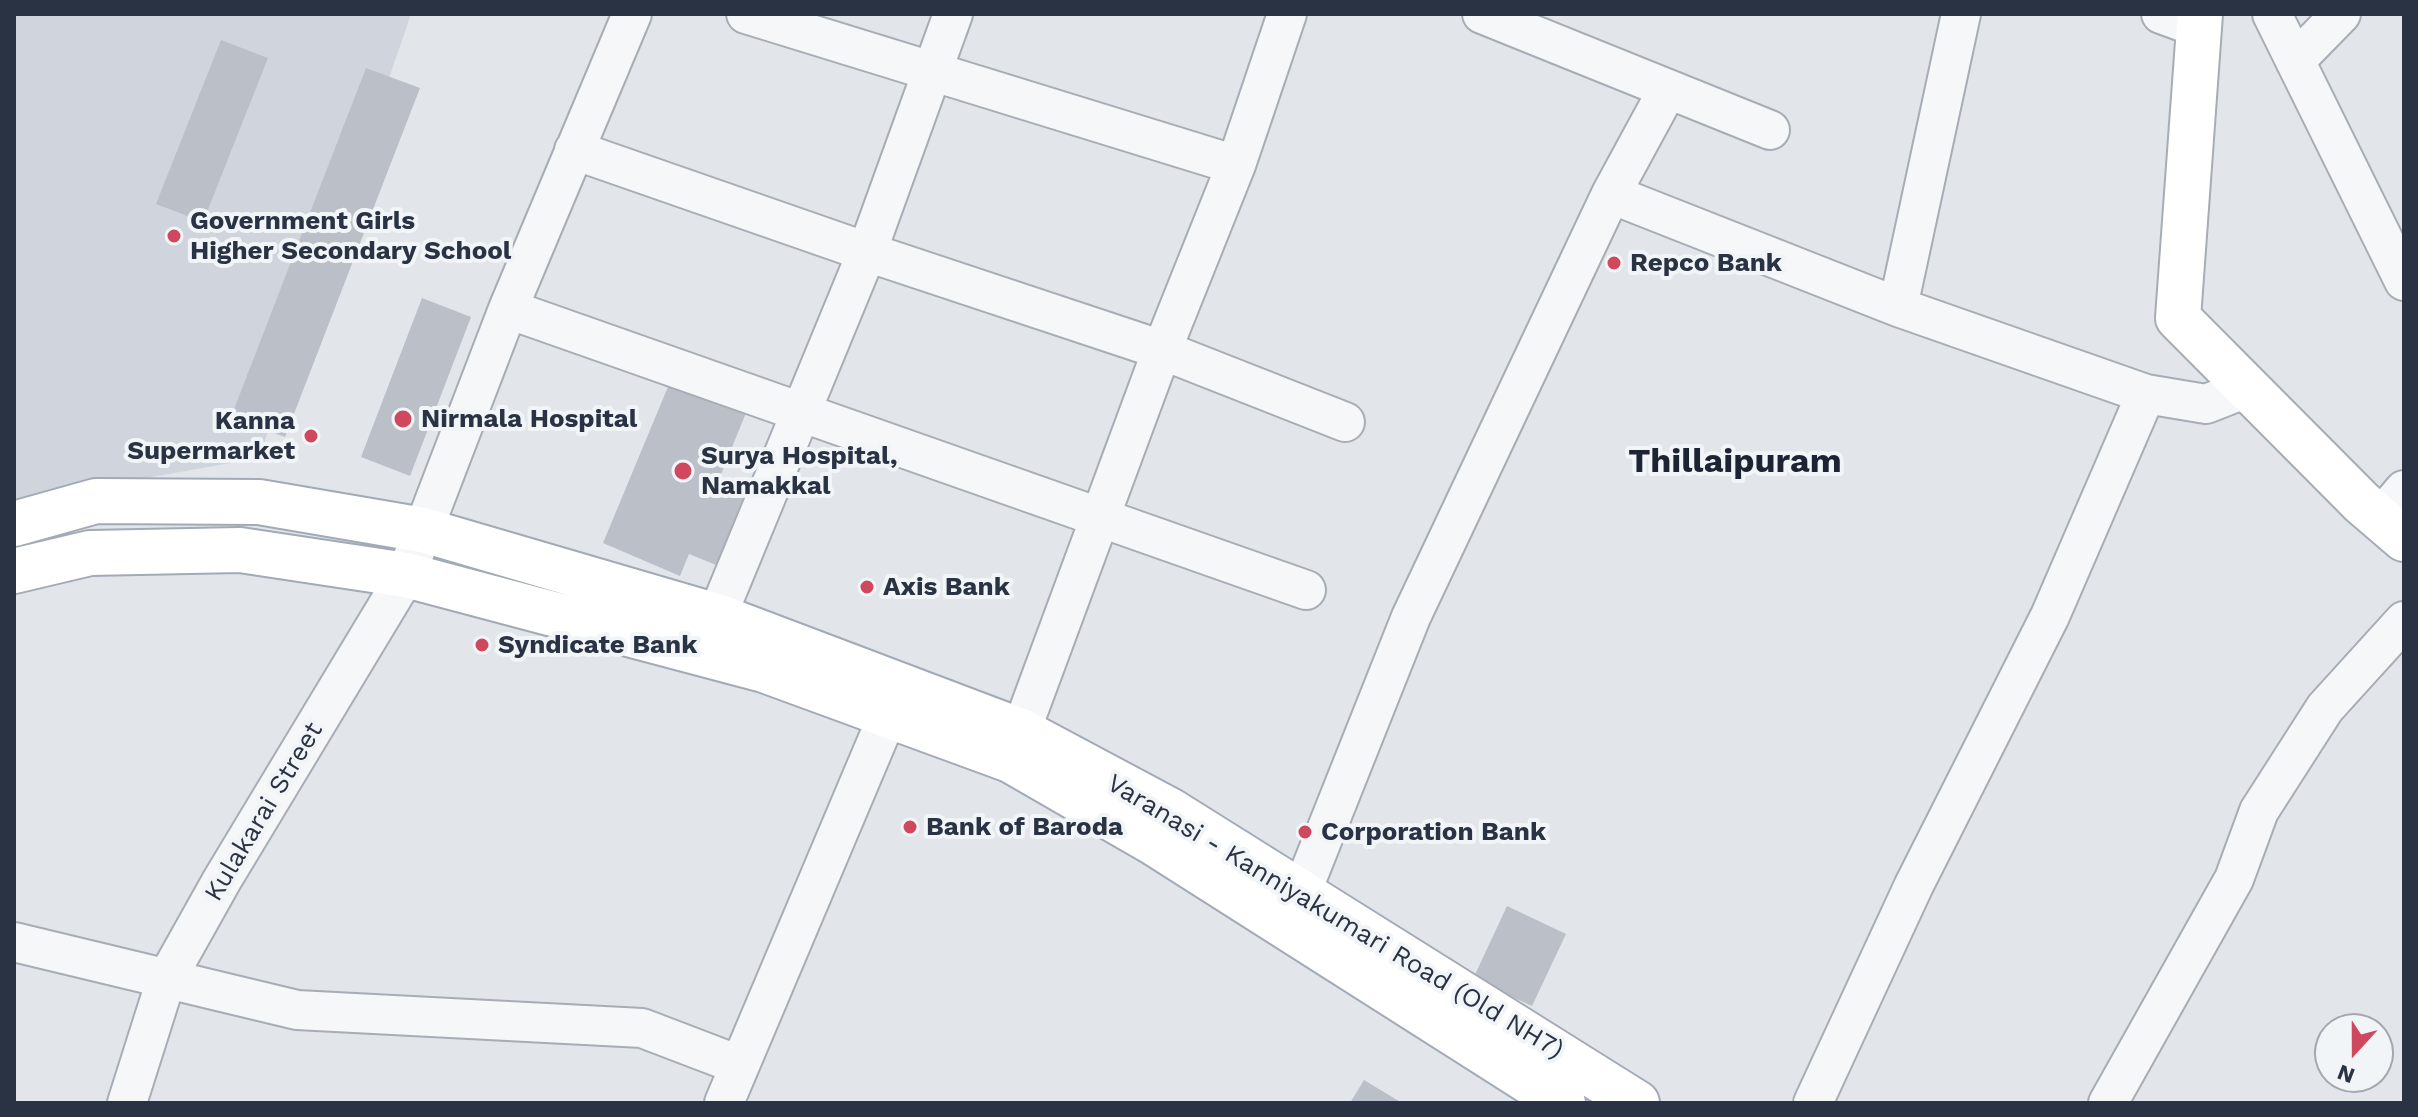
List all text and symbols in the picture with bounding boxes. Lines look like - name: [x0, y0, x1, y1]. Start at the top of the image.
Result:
- place label: Government Girls Higher Secondary School: [190, 205, 511, 266]
- marker: Government Girls Higher Secondary School: [165, 227, 183, 245]
- place label: Repco Bank: [1630, 247, 1782, 279]
- marker: Repco Bank: [1605, 254, 1623, 272]
- place label: Nirmala Hospital: [421, 403, 637, 435]
- place label: Kanna Supermarket: [127, 405, 295, 466]
- marker: Nirmala Hospital: [392, 408, 414, 430]
- marker: Kanna Supermarket: [302, 427, 320, 445]
- place label: Surya Hospital, Namakkal: [701, 440, 898, 502]
- district label: Thillaipuram: [1628, 442, 1842, 482]
- marker: Surya Hospital, Namakkal: [672, 460, 694, 482]
- place label: Axis Bank: [883, 571, 1010, 603]
- marker: Axis Bank: [858, 578, 876, 596]
- place label: Syndicate Bank: [498, 629, 697, 661]
- marker: Syndicate Bank: [473, 636, 491, 654]
- street label: Kulakarai Street: [198, 717, 330, 907]
- street label: Varanasi - Kanniyakumari Road (Old NH7): [1101, 768, 1569, 1066]
- place label: Bank of Baroda: [926, 811, 1123, 843]
- place label: Corporation Bank: [1321, 816, 1546, 848]
- marker: Bank of Baroda: [901, 818, 919, 836]
- marker: Corporation Bank: [1296, 823, 1314, 841]
- north arrow: [2314, 1013, 2394, 1093]
- text: N: [2334, 1059, 2358, 1089]

